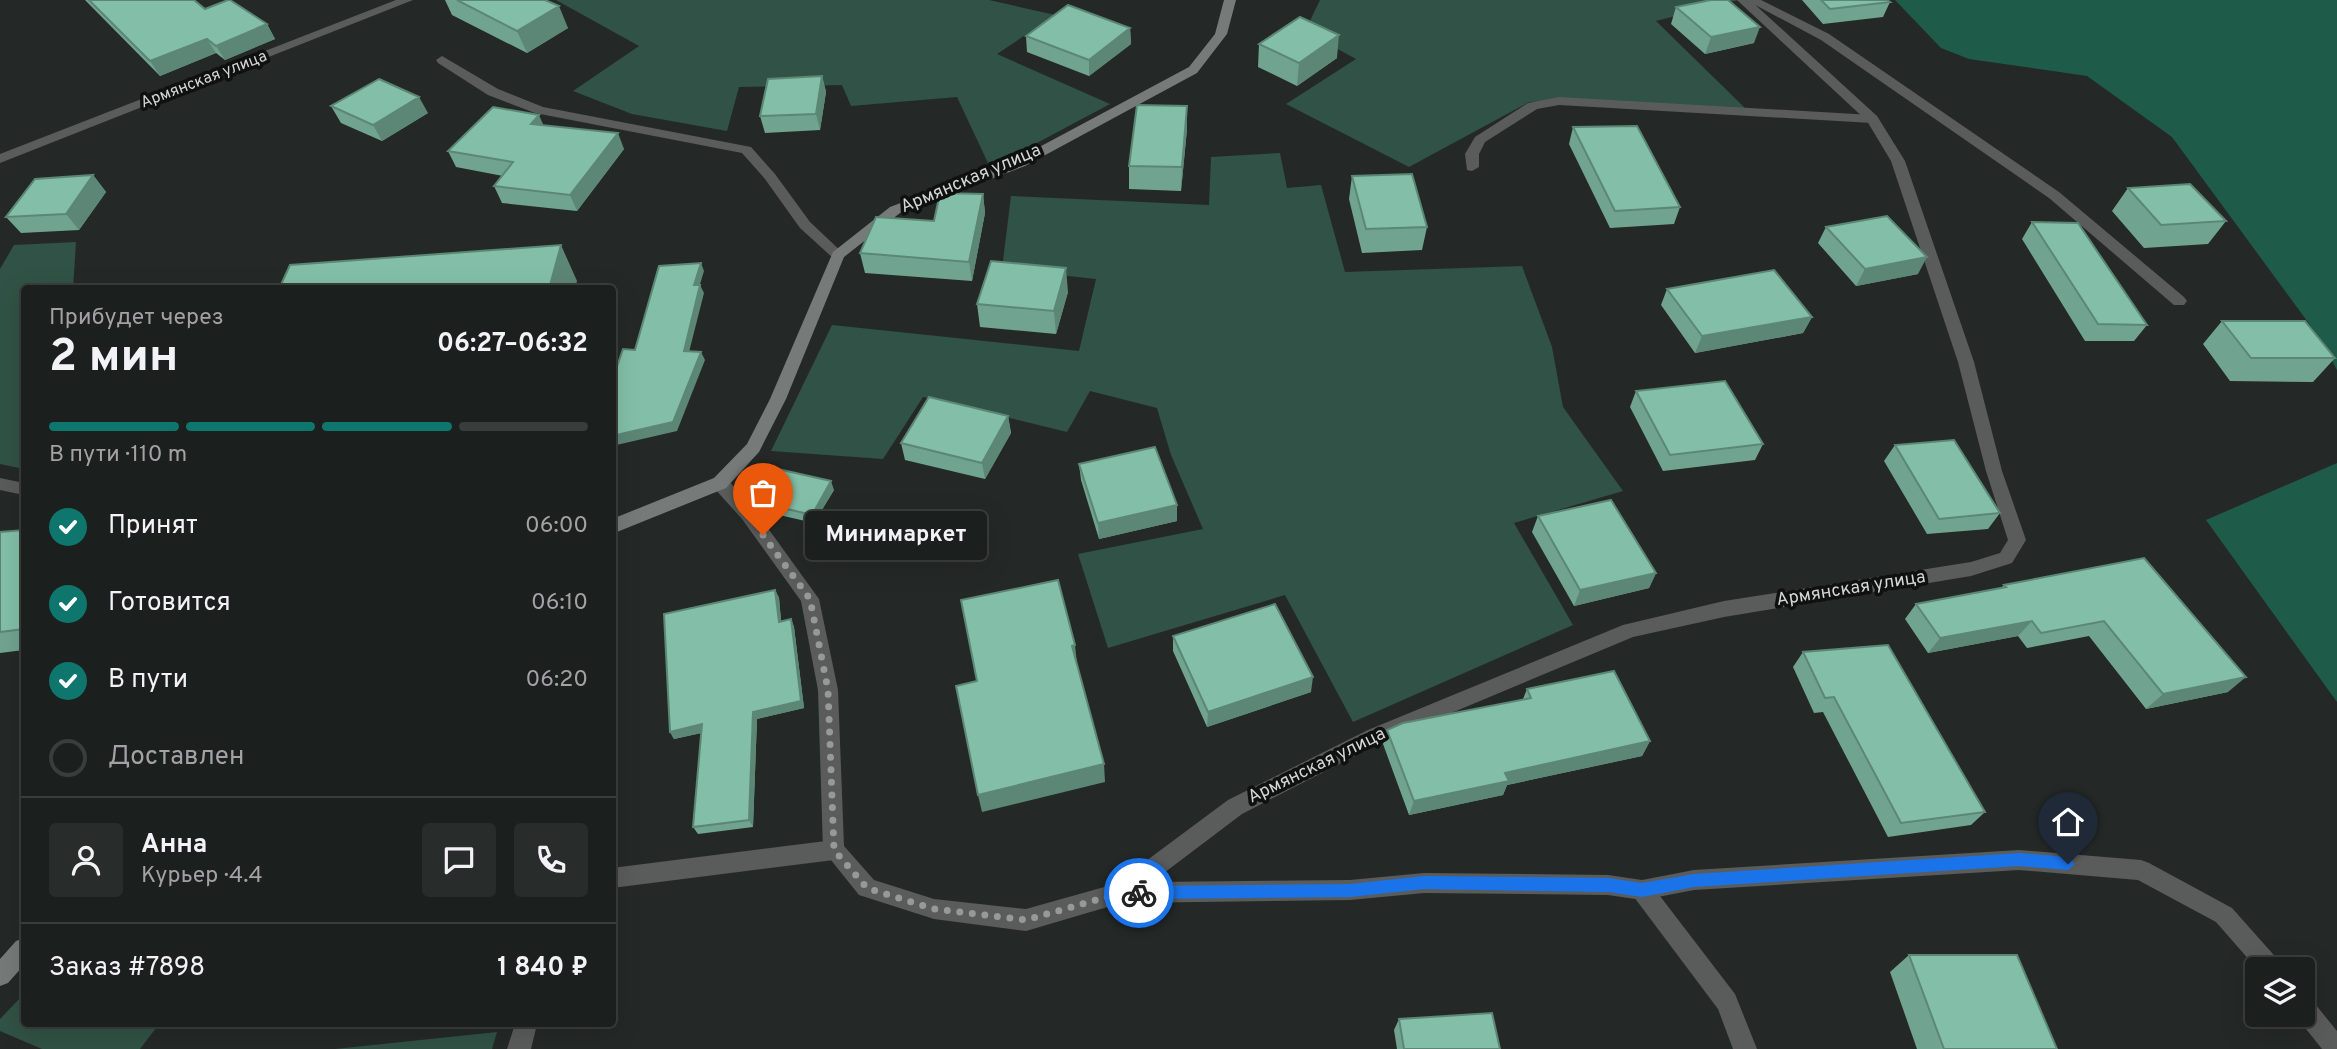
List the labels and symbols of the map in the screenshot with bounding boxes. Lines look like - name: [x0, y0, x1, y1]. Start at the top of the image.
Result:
- street label: Армянская улица: [138, 47, 270, 113]
- street label: Армянская улица: [897, 139, 1045, 219]
- pin: [733, 463, 793, 535]
- callout: Минимаркет: [805, 510, 987, 560]
- street label: Армянская улица: [1775, 566, 1927, 612]
- street label: Армянская улица: [1244, 723, 1390, 809]
- pin: [2038, 792, 2098, 864]
- courier: [1104, 858, 1174, 928]

